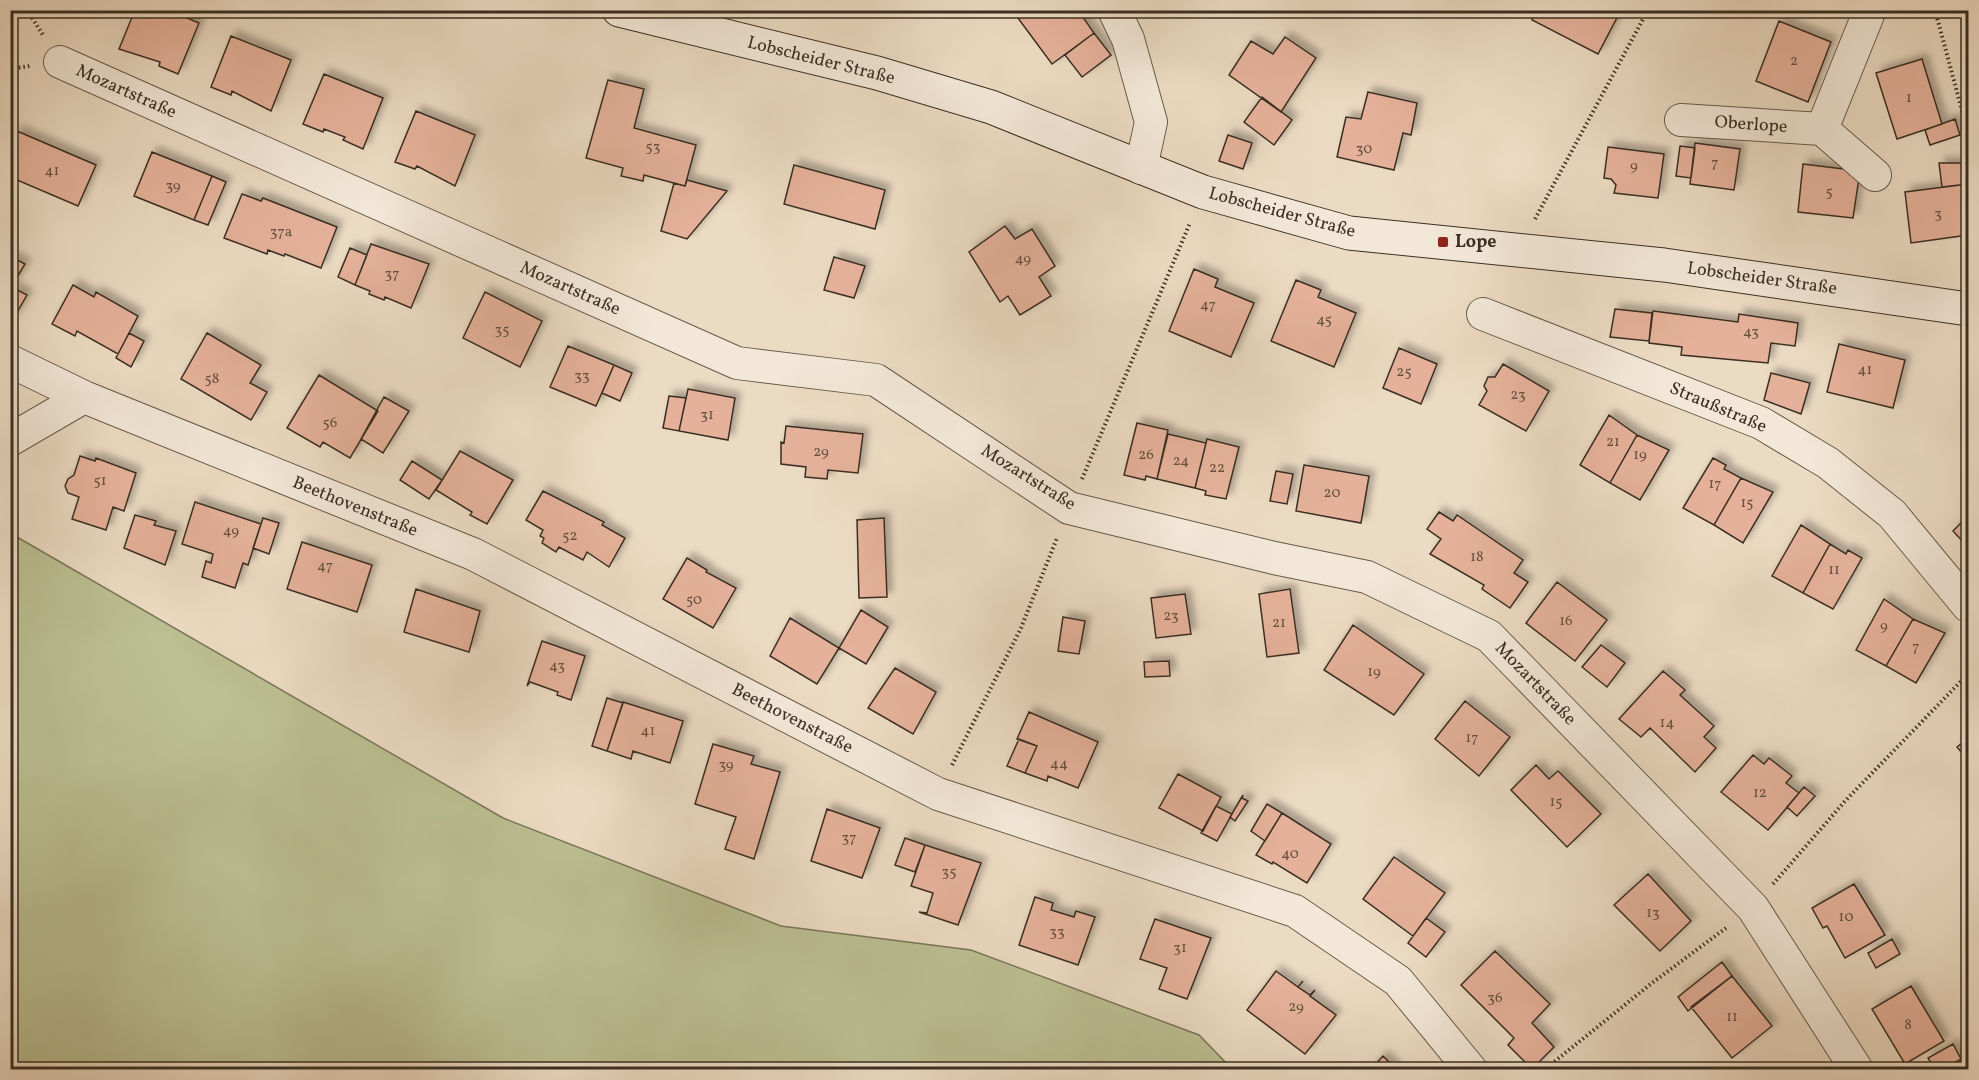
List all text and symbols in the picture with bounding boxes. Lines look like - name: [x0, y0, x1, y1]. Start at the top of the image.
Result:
- street label: Lobscheider Straße: [745, 31, 897, 91]
- house number: 2: [1790, 51, 1798, 72]
- street label: Mozartstraße: [72, 59, 180, 125]
- house number: 1: [1906, 88, 1912, 109]
- street label: Oberlope: [1714, 110, 1788, 140]
- house number: 53: [646, 137, 660, 158]
- house number: 30: [1356, 139, 1372, 160]
- house number: 7: [1711, 153, 1719, 174]
- house number: 9: [1630, 156, 1638, 177]
- house number: 41: [45, 161, 59, 182]
- house number: 39: [165, 176, 181, 197]
- street label: Lobscheider Straße: [1206, 181, 1358, 245]
- house number: 5: [1825, 182, 1833, 203]
- house number: 3: [1934, 204, 1942, 225]
- house number: 37a: [270, 222, 292, 243]
- place label: Lope: [1455, 230, 1497, 255]
- marker: Lope: [1436, 235, 1450, 249]
- house number: 49: [1015, 249, 1031, 270]
- street label: Mozartstraße: [516, 256, 624, 322]
- street label: Lobscheider Straße: [1685, 256, 1839, 302]
- house number: 37: [385, 264, 399, 285]
- house number: 47: [1200, 295, 1216, 316]
- house number: 45: [1316, 310, 1332, 331]
- house number: 35: [495, 320, 509, 341]
- house number: 43: [1743, 322, 1759, 343]
- house number: 41: [1858, 360, 1872, 381]
- house number: 25: [1396, 362, 1412, 383]
- house number: 33: [574, 366, 590, 387]
- house number: 58: [205, 369, 219, 390]
- street label: Straußstraße: [1665, 376, 1771, 440]
- house number: 23: [1510, 385, 1526, 406]
- house number: 31: [700, 405, 714, 426]
- house number: 56: [323, 413, 337, 434]
- house number: 21: [1606, 432, 1620, 453]
- street label: Mozartstraße: [976, 439, 1080, 517]
- house number: 29: [813, 442, 829, 463]
- house number: 26: [1138, 445, 1154, 466]
- house number: 19: [1633, 445, 1647, 466]
- house number: 24: [1173, 451, 1189, 472]
- house number: 22: [1209, 458, 1225, 479]
- street label: Beethovenstraße: [289, 470, 421, 544]
- house number: 51: [93, 471, 107, 492]
- house number: 17: [1708, 474, 1722, 495]
- house number: 20: [1324, 483, 1340, 504]
- house number: 15: [1740, 493, 1754, 514]
- house number: 49: [223, 521, 239, 542]
- house number: 52: [562, 526, 578, 547]
- house number: 18: [1470, 547, 1484, 568]
- house number: 47: [317, 556, 333, 577]
- house number: 11: [1828, 560, 1840, 581]
- house number: 50: [686, 590, 702, 611]
- house number: 23: [1163, 606, 1179, 627]
- house number: 16: [1559, 611, 1573, 632]
- house number: 21: [1272, 613, 1286, 634]
- house number: 9: [1880, 616, 1888, 637]
- street label: Mozartstraße: [1489, 637, 1581, 731]
- house number: 7: [1912, 637, 1920, 658]
- house number: 43: [549, 656, 565, 677]
- house number: 19: [1367, 662, 1381, 683]
- street label: Beethovenstraße: [727, 678, 857, 760]
- house number: 14: [1660, 713, 1674, 734]
- house number: 41: [641, 721, 655, 742]
- house number: 17: [1465, 728, 1479, 749]
- house number: 44: [1050, 754, 1068, 775]
- house number: 39: [718, 755, 734, 776]
- house number: 12: [1753, 783, 1767, 804]
- house number: 15: [1549, 792, 1563, 813]
- house number: 37: [842, 828, 856, 849]
- house number: 40: [1281, 844, 1299, 865]
- house number: 35: [942, 862, 956, 883]
- house number: 13: [1646, 903, 1660, 924]
- house number: 10: [1839, 907, 1853, 928]
- house number: 33: [1049, 922, 1065, 943]
- house number: 31: [1173, 938, 1187, 959]
- house number: 36: [1487, 988, 1503, 1009]
- house number: 29: [1288, 997, 1304, 1018]
- house number: 11: [1726, 1007, 1738, 1028]
- house number: 8: [1904, 1015, 1912, 1036]

